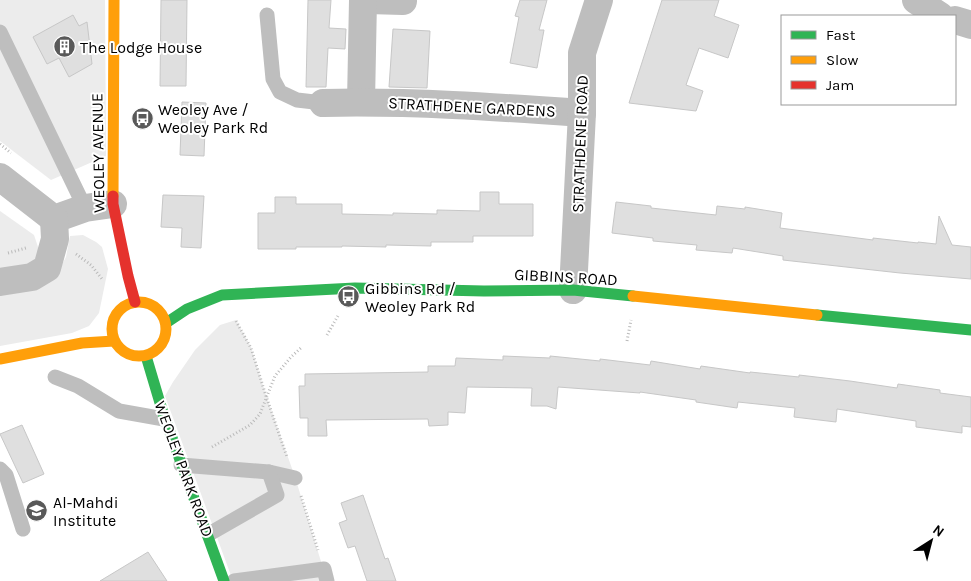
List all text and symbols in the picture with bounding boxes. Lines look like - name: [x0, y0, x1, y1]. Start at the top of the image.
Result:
- legend: [781, 15, 956, 105]
- text: Fast: [826, 26, 856, 44]
- building icon: The Lodge House: [52, 35, 76, 59]
- place label: The Lodge House: [80, 38, 202, 57]
- text: Slow: [826, 51, 858, 69]
- street label: STRATHDENE ROAD: [568, 75, 592, 213]
- text: Jam: [826, 76, 854, 94]
- street label: WEOLEY AVENUE: [87, 93, 109, 213]
- street label: STRATHDENE GARDENS: [388, 93, 556, 121]
- place label: Weoley Ave / Weoley Park Rd: [158, 100, 268, 137]
- bus stop icon: Weoley Ave / Weoley Park Rd: [130, 106, 154, 130]
- street label: GIBBINS ROAD: [514, 265, 618, 289]
- place label: Gibbins Rd / Weoley Park Rd: [365, 279, 475, 316]
- bus stop icon: Gibbins Rd / Weoley Park Rd: [337, 285, 361, 309]
- street label: WEOLEY PARK ROAD: [151, 398, 217, 540]
- place label: Al-Mahdi Institute: [53, 493, 119, 530]
- school or university icon: Al-Mahdi Institute: [25, 499, 49, 523]
- north arrow: [906, 516, 956, 566]
- text: N: [929, 521, 947, 541]

